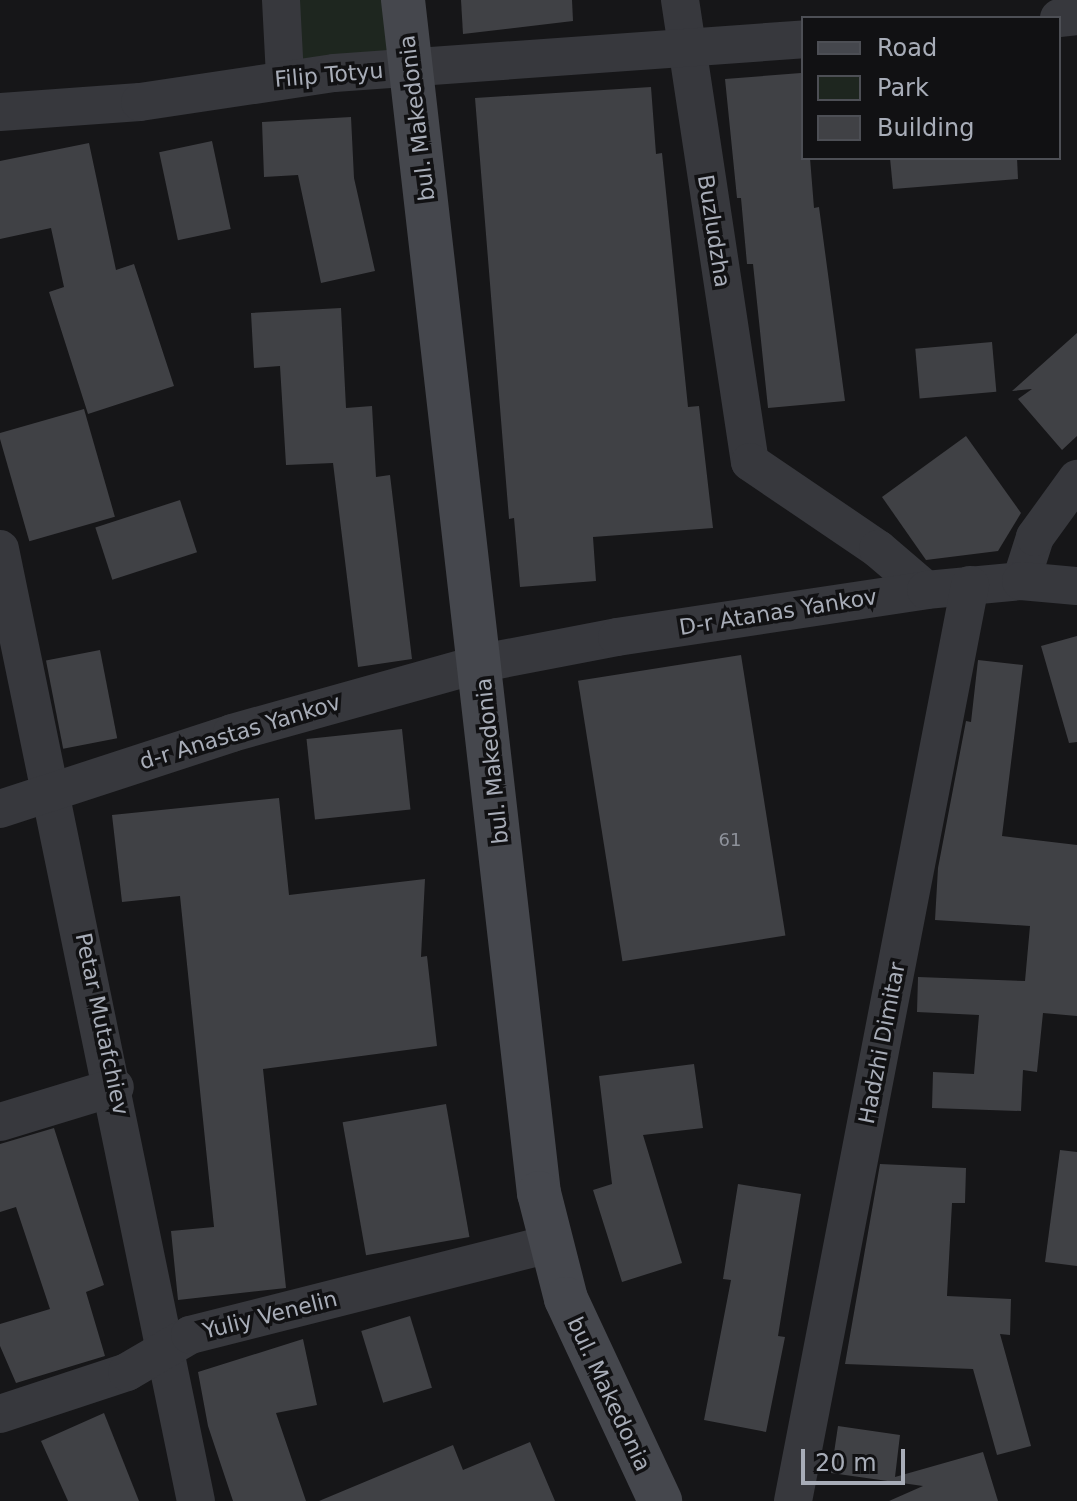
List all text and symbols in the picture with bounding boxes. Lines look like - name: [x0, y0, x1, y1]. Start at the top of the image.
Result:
- legend: [801, 16, 1061, 160]
- street label: bul. Makedonia: [394, 34, 440, 202]
- text: Road: [877, 34, 937, 62]
- street label: Filip Totyu: [274, 57, 384, 93]
- text: Park: [877, 74, 929, 102]
- text: Building: [877, 114, 974, 142]
- street label: Buzludzha: [692, 173, 736, 289]
- street label: D-r Atanas Yankov: [677, 583, 879, 641]
- street label: bul. Makedonia: [470, 677, 514, 845]
- street label: d-r Anastas Yankov: [136, 689, 344, 775]
- house number: 61: [719, 829, 741, 851]
- street label: Petar Mutafchiev: [70, 930, 134, 1118]
- street label: Hadzhi Dimitar: [853, 960, 911, 1126]
- street label: Yuliy Venelin: [200, 1286, 340, 1344]
- street label: bul. Makedonia: [562, 1313, 656, 1475]
- scale bar: [805, 1433, 909, 1483]
- text: 20 m: [815, 1449, 877, 1477]

